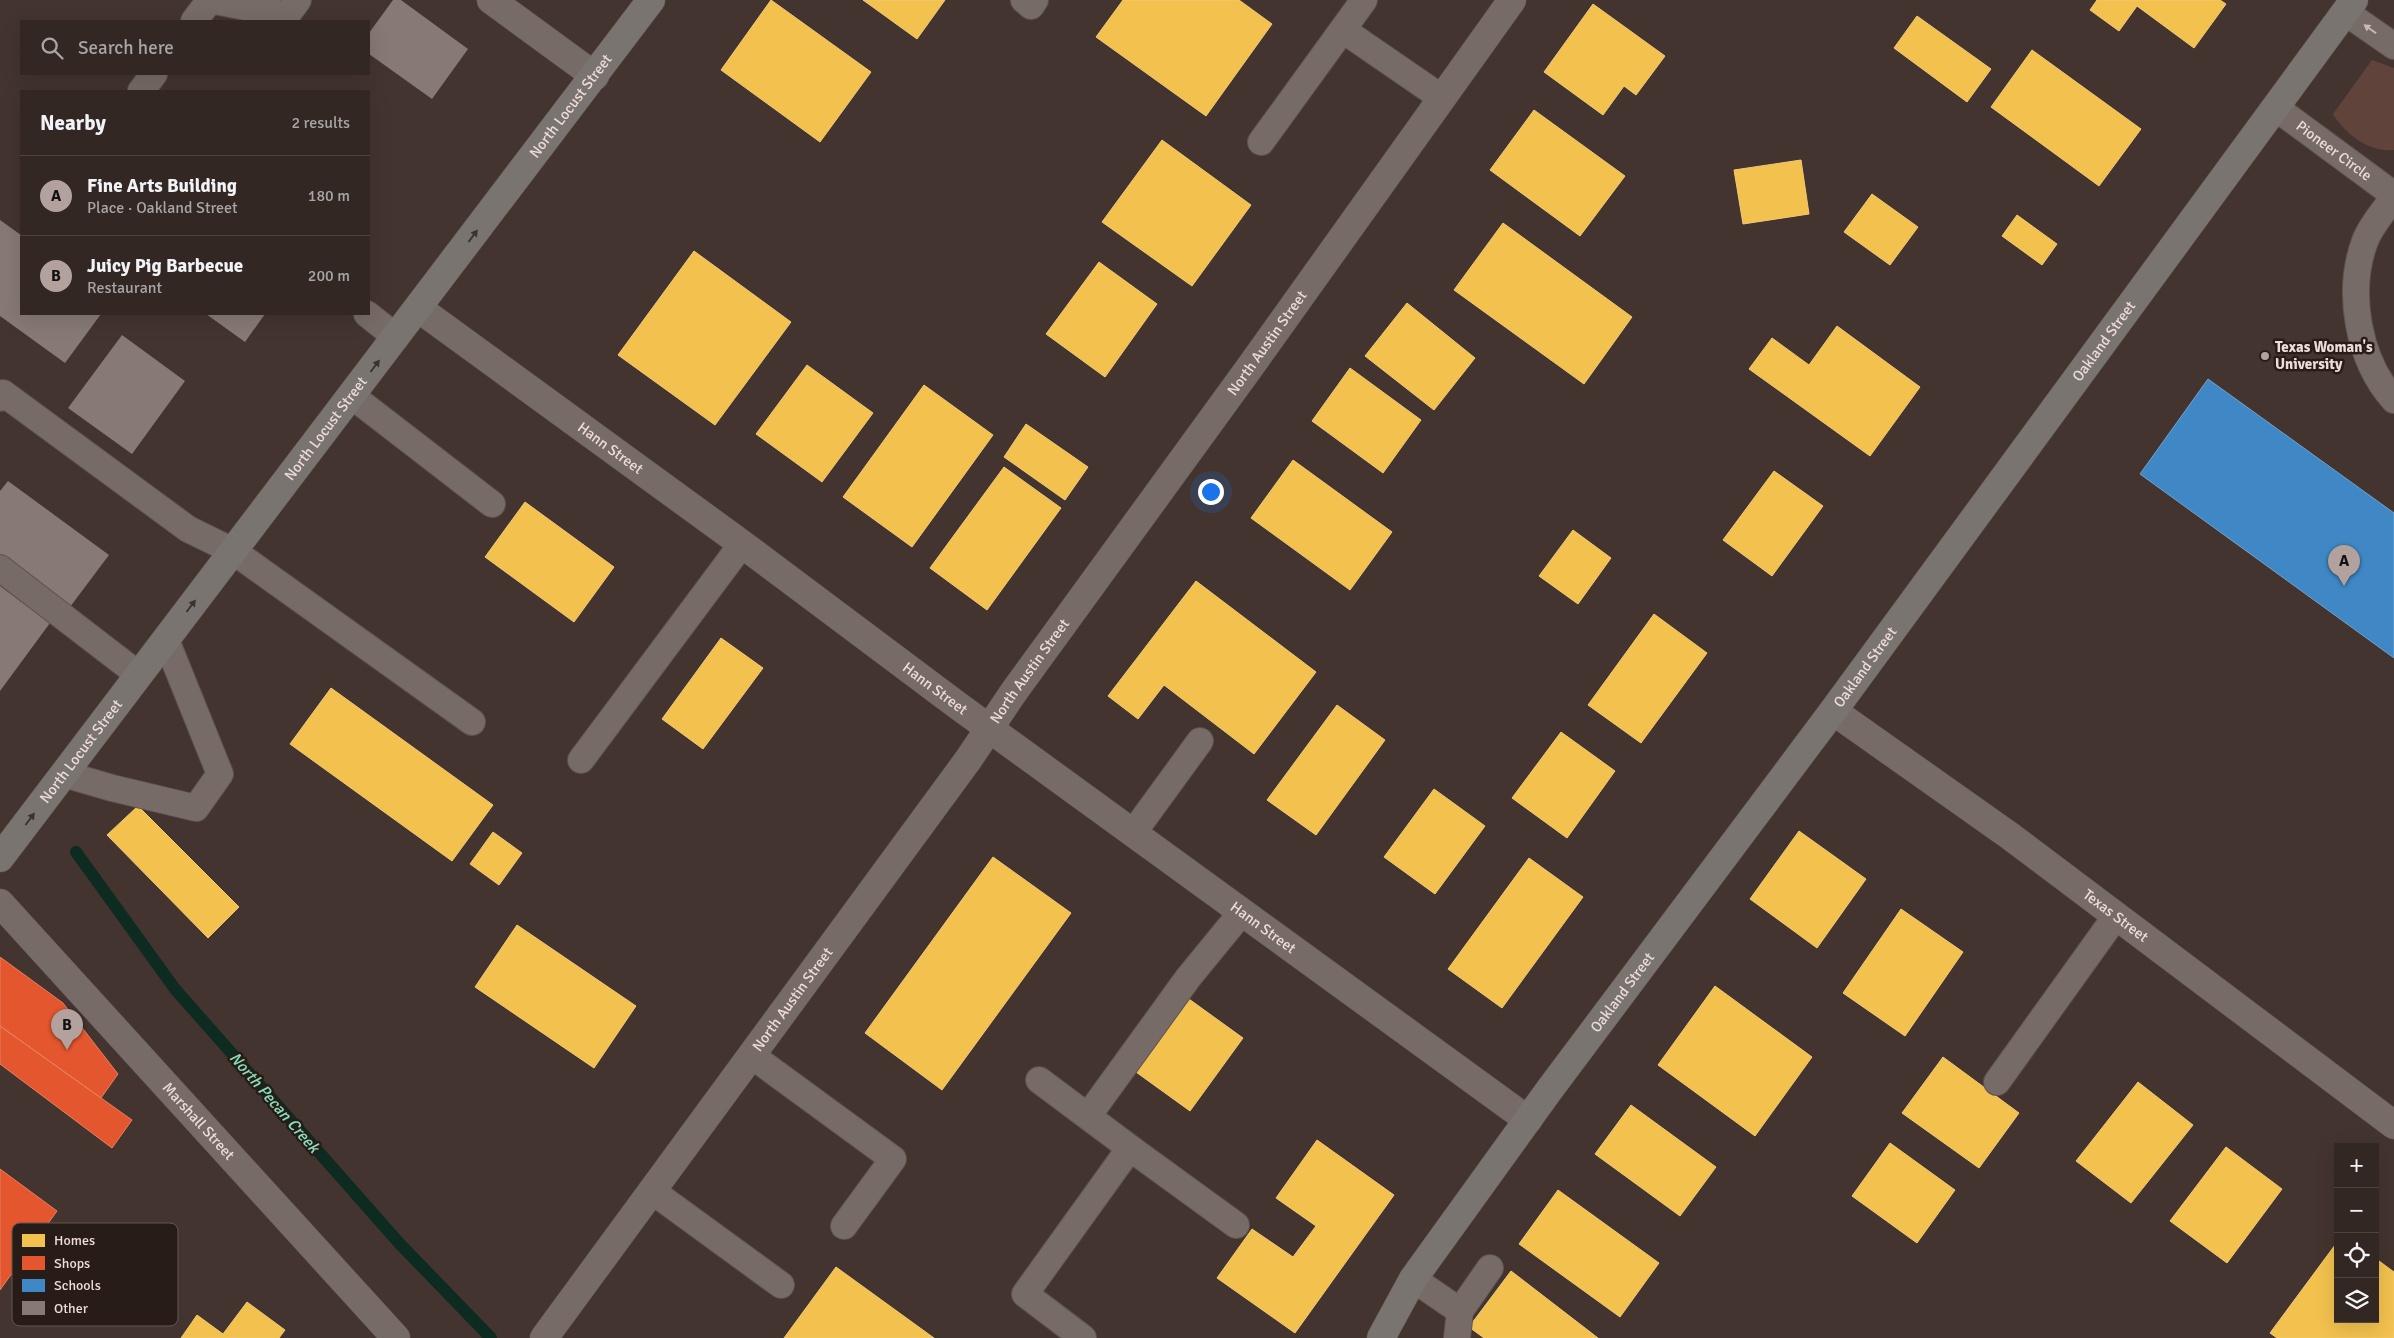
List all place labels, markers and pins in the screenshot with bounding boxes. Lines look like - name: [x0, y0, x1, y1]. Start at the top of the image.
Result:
- place label: Texas Woman's University: [2275, 338, 2373, 373]
- marker: Texas Woman's University: [2259, 350, 2271, 362]
- pin: A: [2328, 545, 2360, 586]
- pin: B: [51, 1009, 83, 1050]

